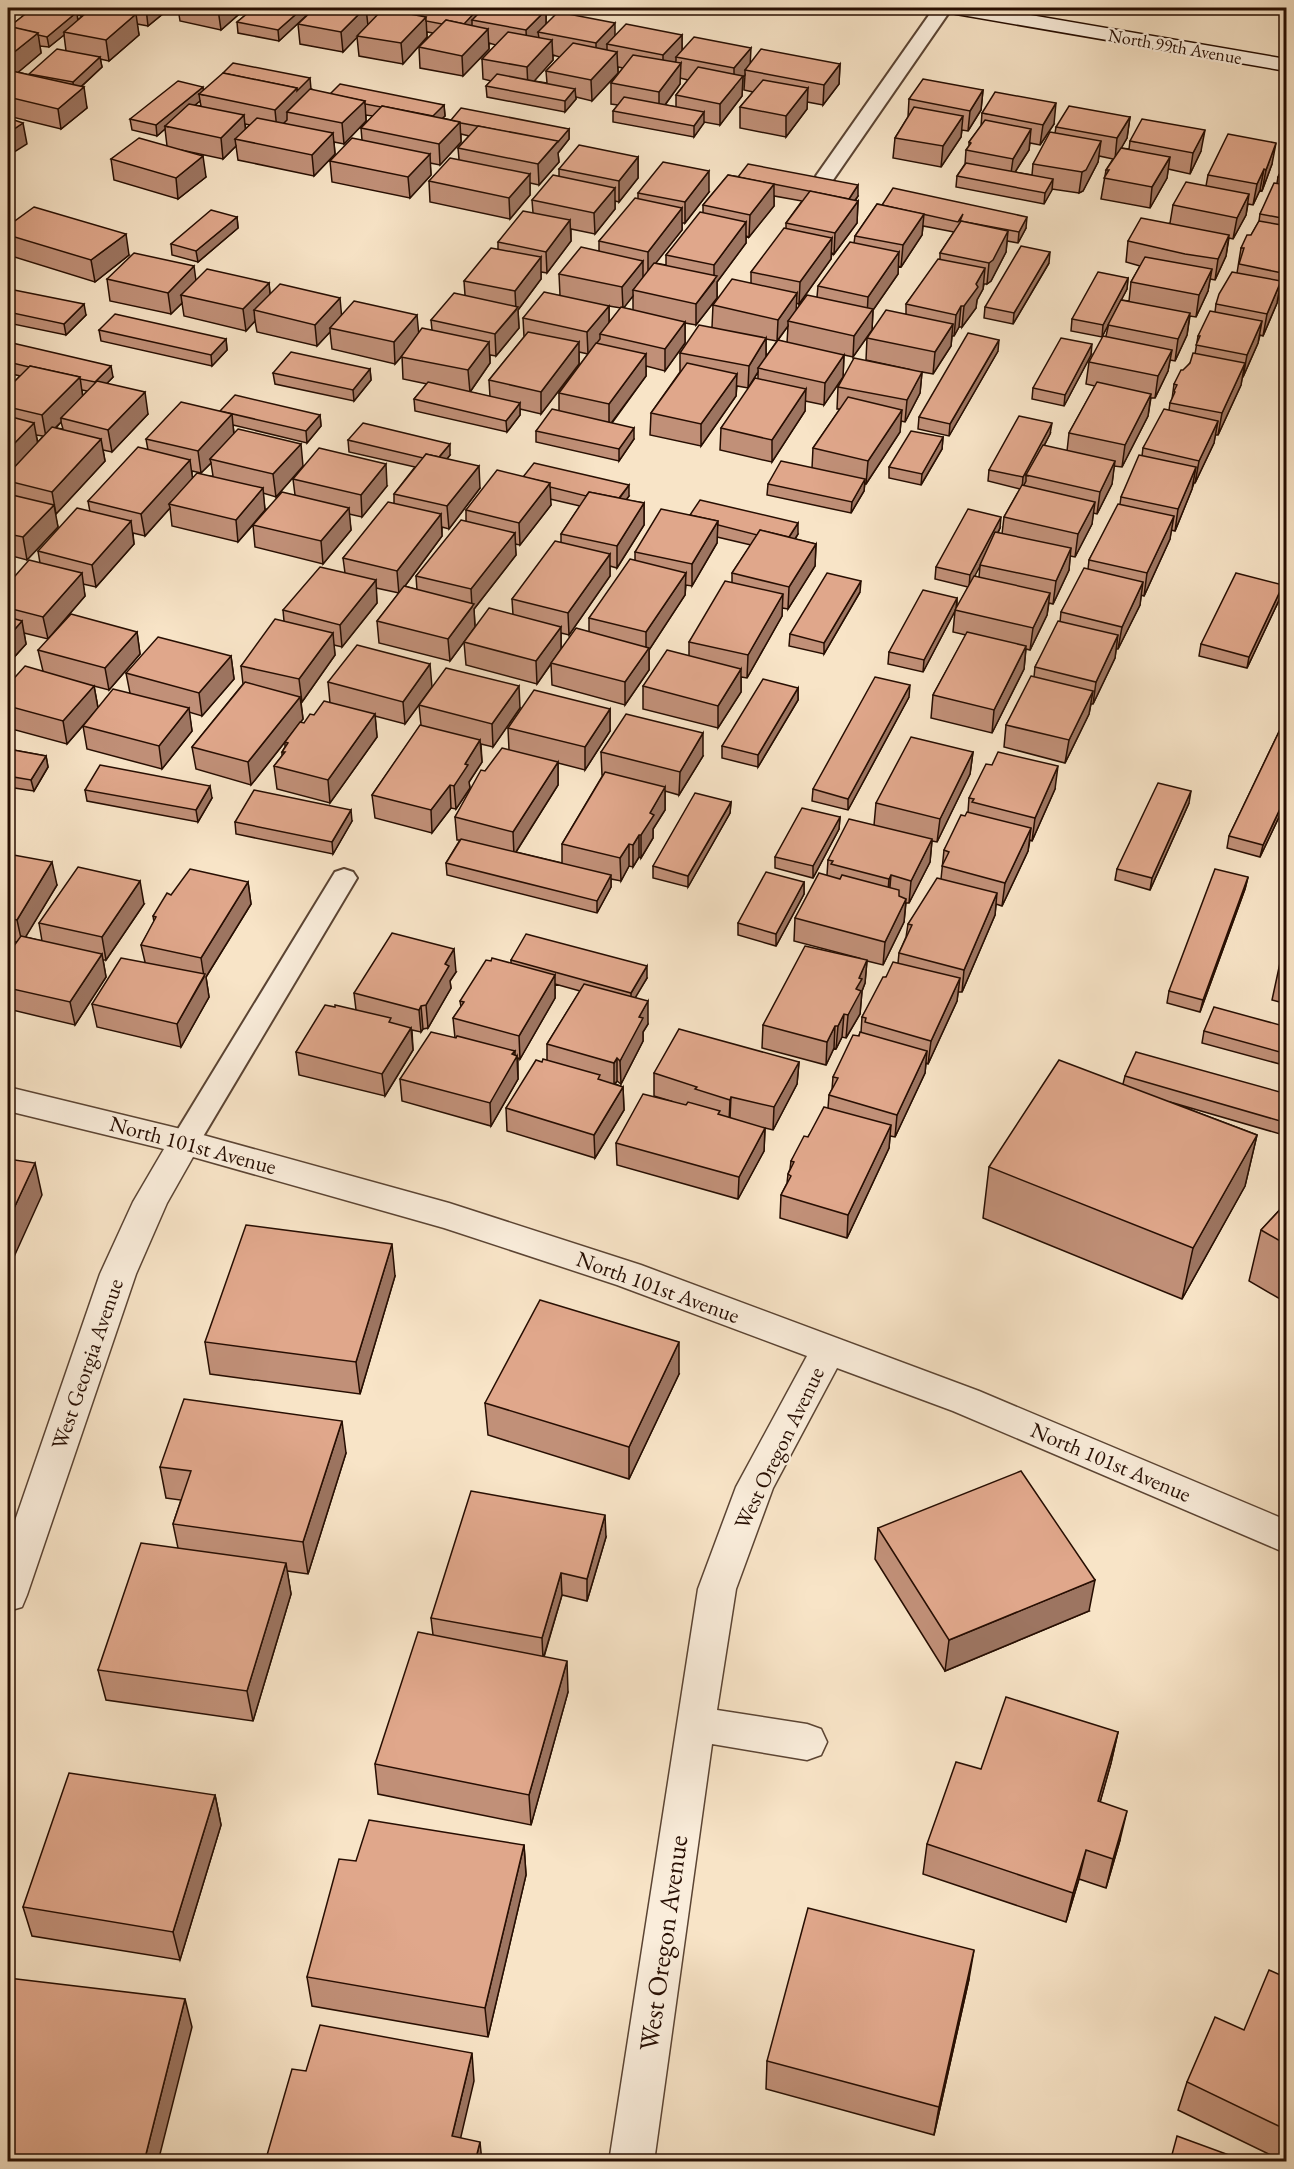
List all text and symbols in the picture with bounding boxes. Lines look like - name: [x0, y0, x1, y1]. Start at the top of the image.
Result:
- street label: North 99th Avenue: [1106, 23, 1244, 69]
- street label: North 101st Avenue: [106, 1109, 280, 1181]
- street label: North 101st Avenue: [572, 1244, 744, 1330]
- street label: West Georgia Avenue: [44, 1274, 130, 1453]
- street label: West Oregon Avenue: [727, 1362, 831, 1534]
- street label: North 101st Avenue: [1026, 1415, 1196, 1509]
- street label: West Oregon Avenue: [631, 1833, 695, 2053]

